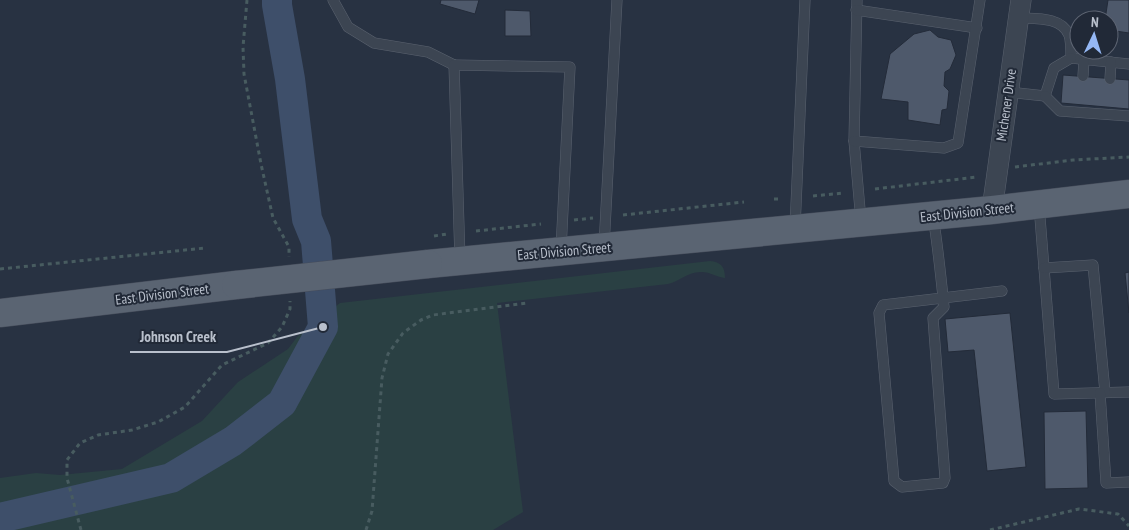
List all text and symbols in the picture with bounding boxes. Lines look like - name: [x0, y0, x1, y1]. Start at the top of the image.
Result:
- north arrow: [1069, 10, 1119, 60]
- text: N: [1091, 13, 1099, 31]
- street label: Michener Drive: [992, 67, 1020, 142]
- street label: East Division Street: [919, 198, 1015, 226]
- street label: East Division Street: [516, 238, 612, 264]
- street label: East Division Street: [114, 279, 210, 309]
- callout: Johnson Creek: [130, 322, 227, 352]
- text: Johnson Creek: [139, 327, 217, 346]

